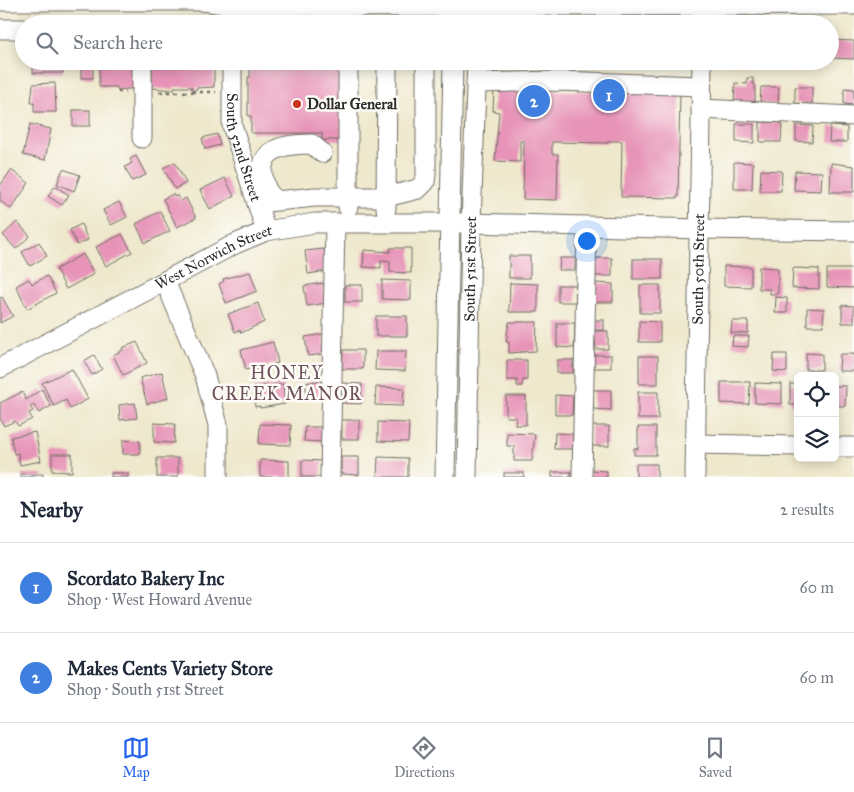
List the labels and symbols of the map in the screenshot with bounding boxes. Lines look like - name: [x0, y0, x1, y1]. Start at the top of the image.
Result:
- pin: 1: [593, 76, 625, 114]
- pin: 2: [518, 82, 550, 120]
- street label: South 52nd Street: [223, 93, 265, 204]
- place label: Dollar General: [307, 95, 398, 113]
- marker: Dollar General: [291, 98, 303, 110]
- street label: South 50th Street: [689, 213, 708, 325]
- street label: South 51st Street: [460, 215, 480, 322]
- street label: West Norwich Street: [152, 221, 274, 294]
- your location: [574, 228, 600, 254]
- district label: HONEY CREEK MANOR: [212, 362, 363, 405]

